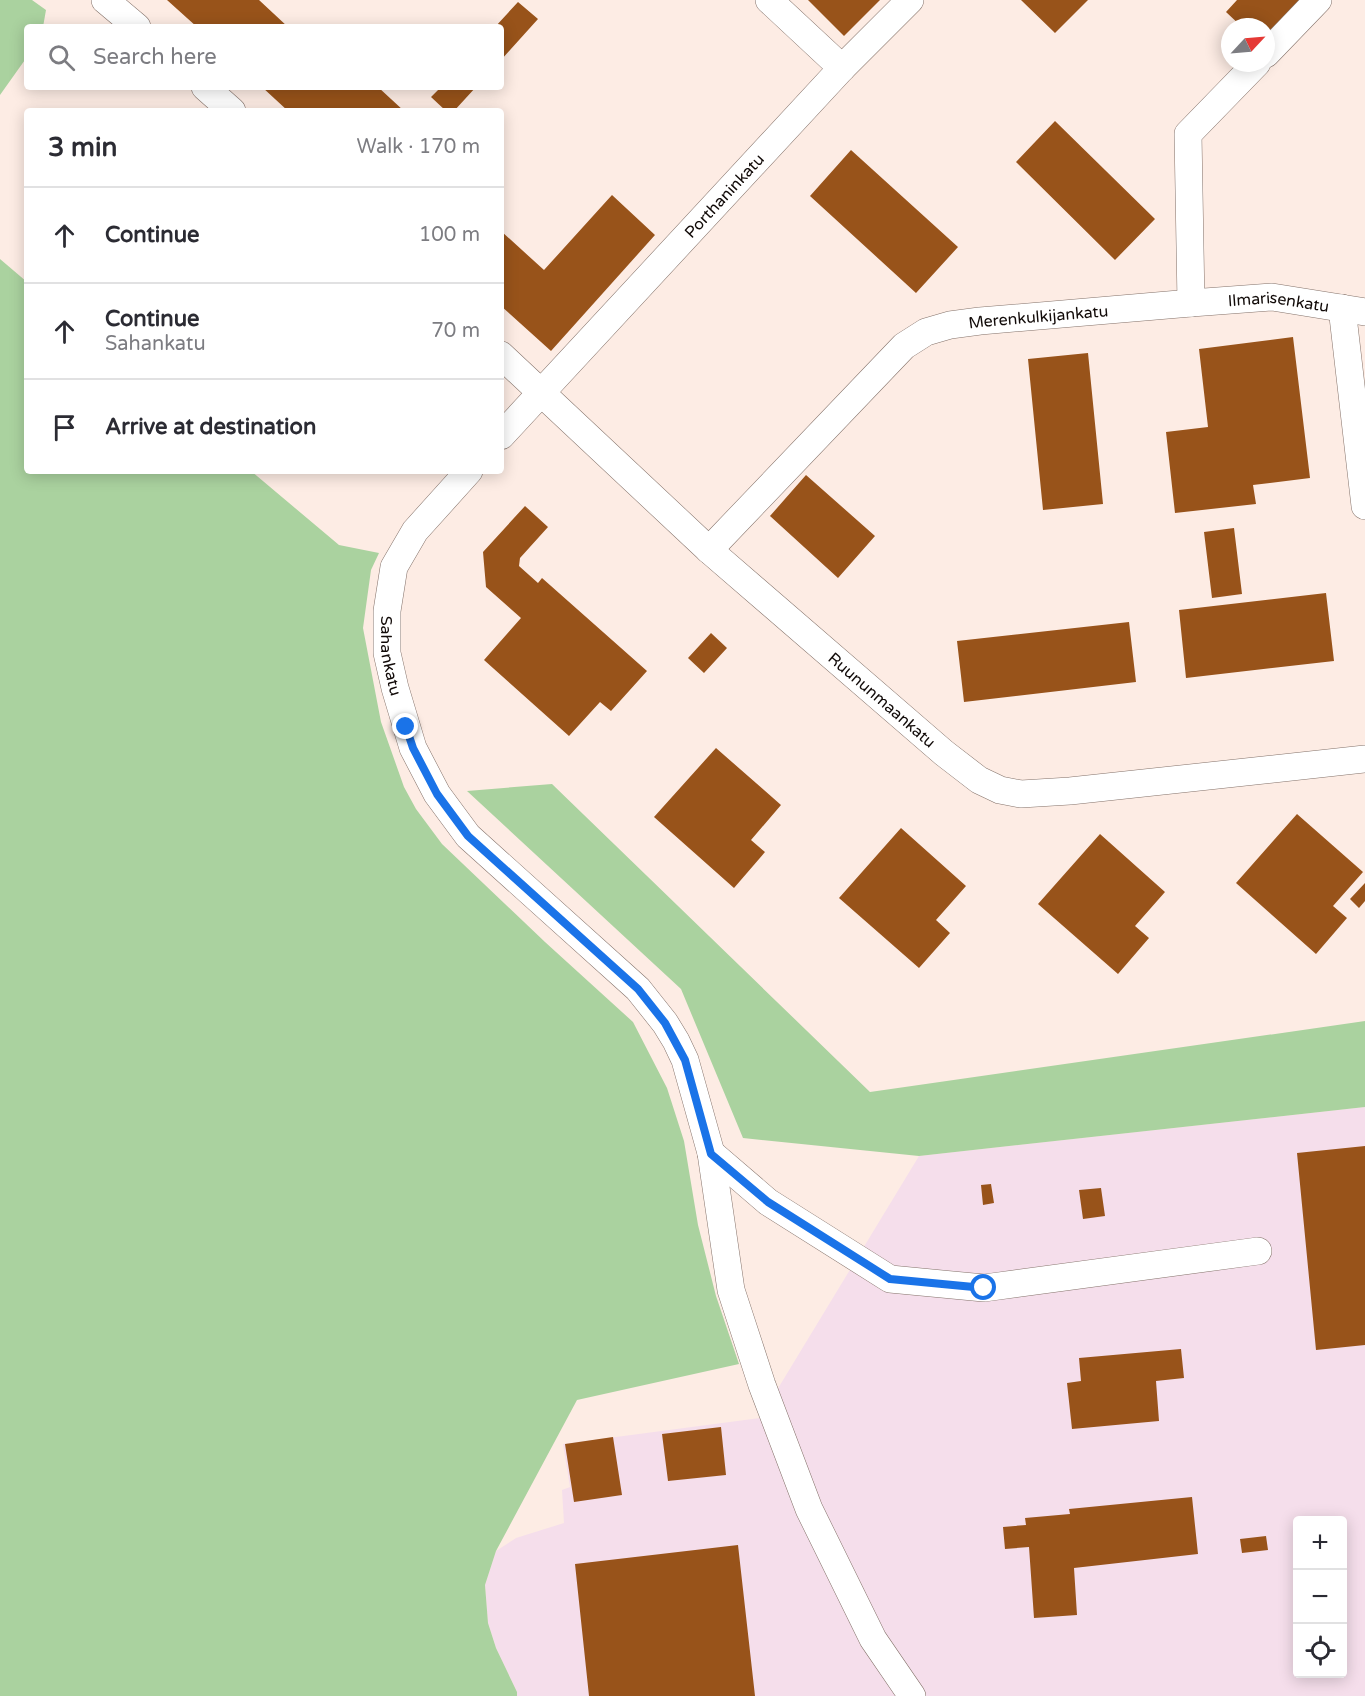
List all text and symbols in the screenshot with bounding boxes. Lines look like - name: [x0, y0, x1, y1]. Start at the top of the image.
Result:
- north arrow: [1221, 18, 1275, 72]
- search box: [24, 24, 504, 90]
- icon: search: [45, 41, 78, 74]
- text: Search here: [93, 44, 217, 70]
- text: 3 min: [48, 132, 117, 163]
- text: Walk · 170 m: [357, 135, 480, 159]
- street label: Porthaninkatu: [681, 150, 769, 243]
- icon: ahead: [48, 219, 81, 252]
- text: Continue: [105, 222, 200, 248]
- text: 100 m: [419, 223, 480, 247]
- street label: Ilmarisenkatu: [1227, 288, 1330, 317]
- street label: Merenkulkijankatu: [967, 301, 1109, 333]
- text: Continue: [105, 306, 200, 332]
- icon: ahead: [48, 315, 81, 348]
- text: 70 m: [431, 319, 480, 343]
- text: Sahankatu: [105, 332, 206, 356]
- icon: arrive: [48, 411, 81, 444]
- text: Arrive at destination: [105, 414, 316, 440]
- street label: Sahankatu: [376, 616, 406, 698]
- street label: Ruununmaankatu: [824, 648, 939, 752]
- route end: [392, 713, 418, 739]
- route start: [970, 1274, 996, 1300]
- map controls: [1293, 1516, 1347, 1678]
- button: +: [1293, 1516, 1347, 1570]
- button: −: [1293, 1570, 1347, 1624]
- button: locate: [1293, 1624, 1347, 1678]

